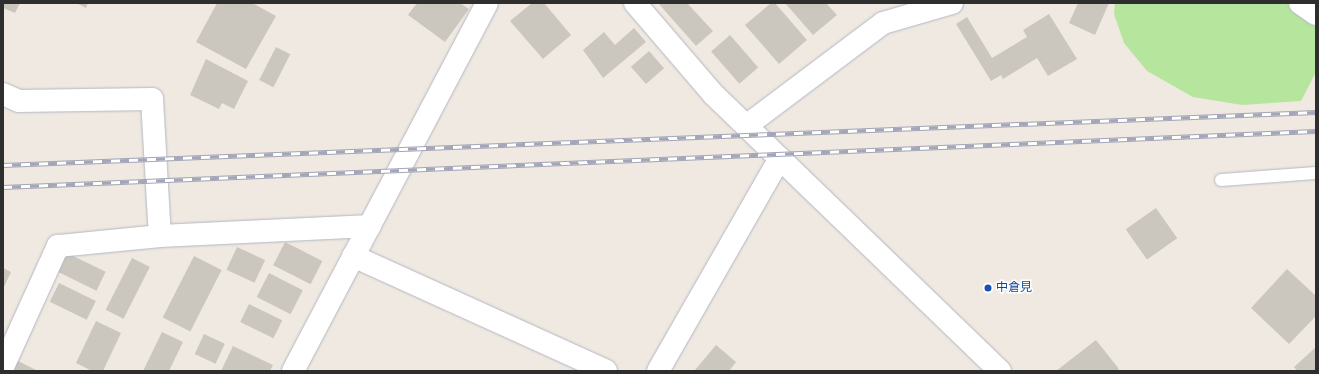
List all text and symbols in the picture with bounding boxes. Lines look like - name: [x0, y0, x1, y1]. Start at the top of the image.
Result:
- place label: 中倉見: [996, 281, 1032, 295]
- marker: 中倉見: [983, 283, 993, 293]

